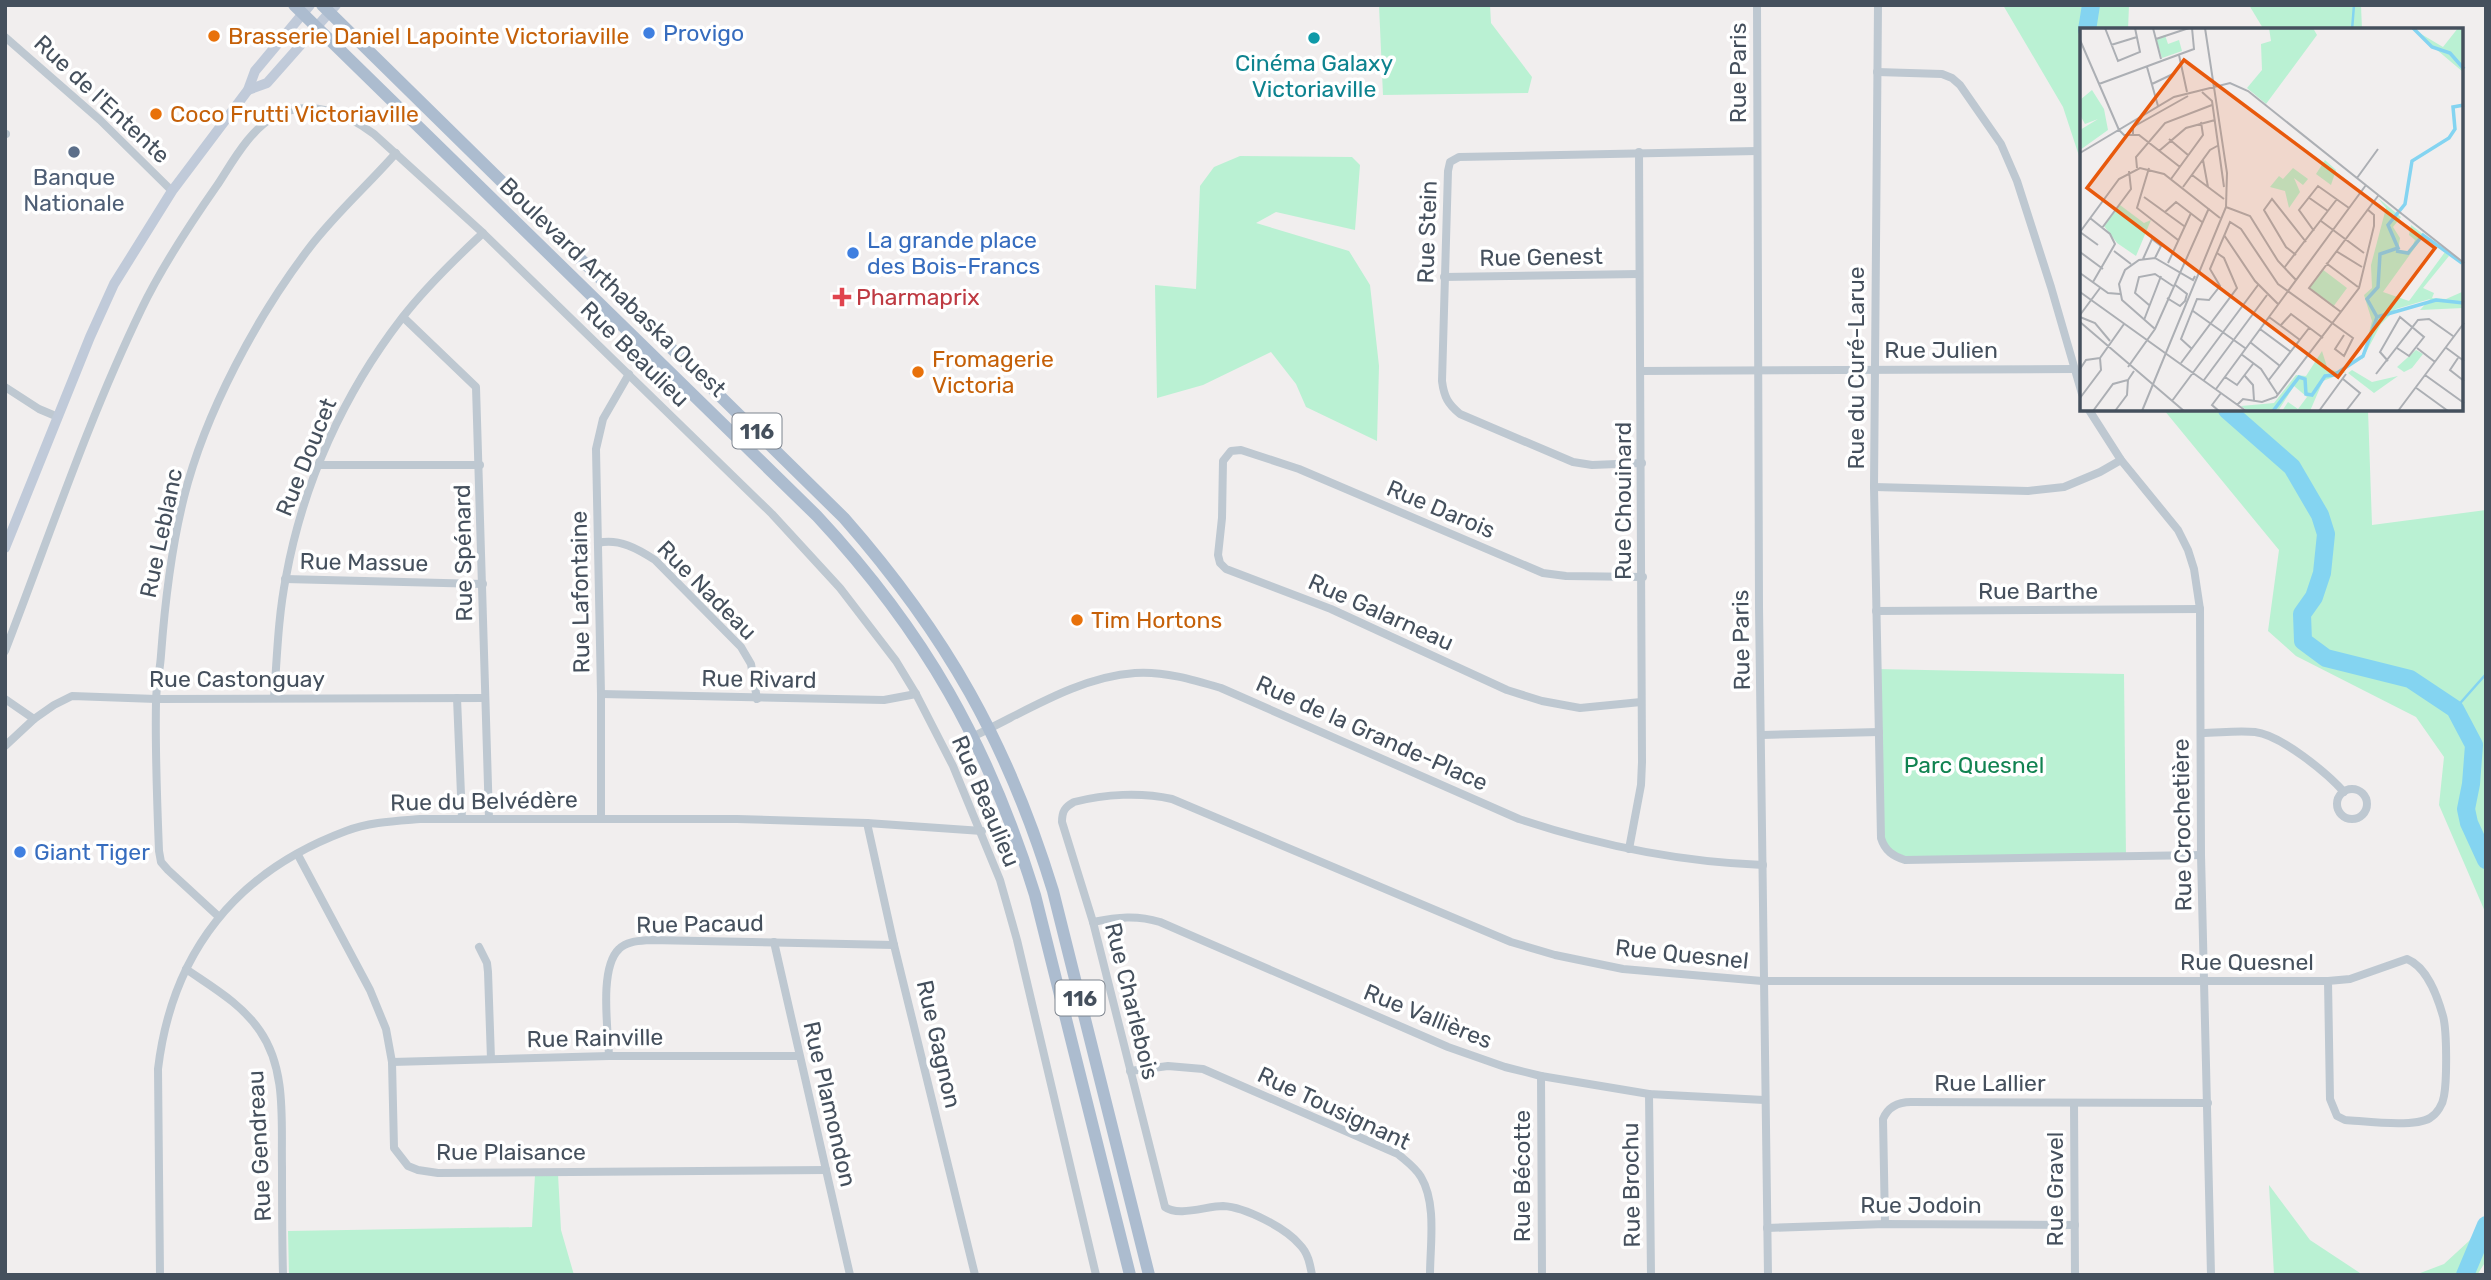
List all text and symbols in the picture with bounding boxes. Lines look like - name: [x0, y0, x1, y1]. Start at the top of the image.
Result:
- place label: Provigo: [663, 19, 744, 47]
- place label: Brasserie Daniel Lapointe Victoriaville: [228, 22, 629, 50]
- street label: Rue Paris: [1724, 23, 1752, 123]
- marker: Provigo: [641, 25, 657, 41]
- marker: Brasserie Daniel Lapointe Victoriaville: [206, 28, 222, 44]
- inset map: [2080, 28, 2463, 411]
- street label: Rue de l'Entente: [28, 29, 176, 169]
- marker: Cinéma Galaxy Victoriaville: [1306, 30, 1322, 46]
- place label: Cinéma Galaxy Victoriaville: [1235, 49, 1393, 103]
- place label: Coco Frutti Victoriaville: [170, 100, 419, 128]
- marker: Coco Frutti Victoriaville: [148, 106, 164, 122]
- marker: Banque Nationale: [66, 144, 82, 160]
- place label: Banque Nationale: [23, 163, 125, 217]
- street label: Boulevard Arthabaska Ouest: [494, 171, 732, 403]
- street label: Rue Stein: [1411, 180, 1443, 284]
- place label: La grande place des Bois-Francs: [867, 226, 1040, 280]
- street label: Rue Genest: [1479, 242, 1603, 272]
- marker: La grande place des Bois-Francs: [845, 245, 861, 261]
- street label: Rue du Curé-Larue: [1842, 266, 1870, 470]
- place label: Pharmaprix: [856, 283, 980, 311]
- marker: Pharmaprix: [834, 289, 850, 305]
- street label: Rue Beaulieu: [575, 295, 695, 413]
- street label: Rue Julien: [1884, 336, 1998, 364]
- place label: Fromagerie Victoria: [932, 345, 1054, 399]
- marker: Fromagerie Victoria: [910, 364, 926, 380]
- street label: Rue Doucet: [270, 394, 342, 520]
- road number: 116: [732, 414, 782, 448]
- street label: Rue Chouinard: [1609, 422, 1637, 580]
- street label: Rue Leblanc: [134, 466, 188, 600]
- street label: Rue Darois: [1383, 474, 1499, 544]
- street label: Rue Spénard: [448, 484, 478, 622]
- street label: Rue Lafontaine: [565, 510, 595, 674]
- street label: Rue Nadeau: [651, 534, 763, 646]
- street label: Rue Massue: [299, 547, 429, 577]
- street label: Rue Galarneau: [1304, 567, 1458, 657]
- street label: Rue Barthe: [1978, 577, 2098, 605]
- street label: Rue Paris: [1726, 589, 1756, 691]
- place label: Tim Hortons: [1091, 606, 1222, 634]
- marker: Tim Hortons: [1069, 612, 1085, 628]
- street label: Rue Rivard: [701, 664, 817, 694]
- street label: Rue Castonguay: [149, 665, 325, 693]
- street label: Rue de la Grande-Place: [1252, 669, 1492, 797]
- street label: Rue Beaulieu: [946, 731, 1026, 871]
- street label: Rue Crochetière: [2166, 738, 2198, 912]
- park label: Parc Quesnel: [1904, 751, 2044, 779]
- street label: Rue du Belvédère: [390, 785, 578, 817]
- place label: Giant Tiger: [34, 838, 150, 866]
- marker: Giant Tiger: [12, 844, 28, 860]
- street label: Rue Pacaud: [636, 909, 764, 939]
- street label: Rue Charlebois: [1099, 920, 1165, 1082]
- street label: Rue Quesnel: [1614, 933, 1750, 975]
- street label: Rue Quesnel: [2180, 948, 2314, 976]
- street label: Rue Gagnon: [911, 977, 967, 1111]
- street label: Rue Vallières: [1360, 978, 1496, 1054]
- road number: 116: [1056, 981, 1104, 1016]
- street label: Rue Plamondon: [797, 1019, 863, 1189]
- street label: Rue Rainville: [526, 1023, 664, 1053]
- street label: Rue Tousignant: [1253, 1060, 1415, 1156]
- street label: Rue Lallier: [1934, 1069, 2046, 1097]
- street label: Rue Gendreau: [241, 1070, 277, 1222]
- street label: Rue Bécotte: [1508, 1110, 1536, 1242]
- street label: Rue Brochu: [1616, 1122, 1646, 1248]
- street label: Rue Gravel: [2041, 1132, 2069, 1246]
- street label: Rue Plaisance: [436, 1138, 586, 1166]
- street label: Rue Jodoin: [1860, 1191, 1982, 1219]

